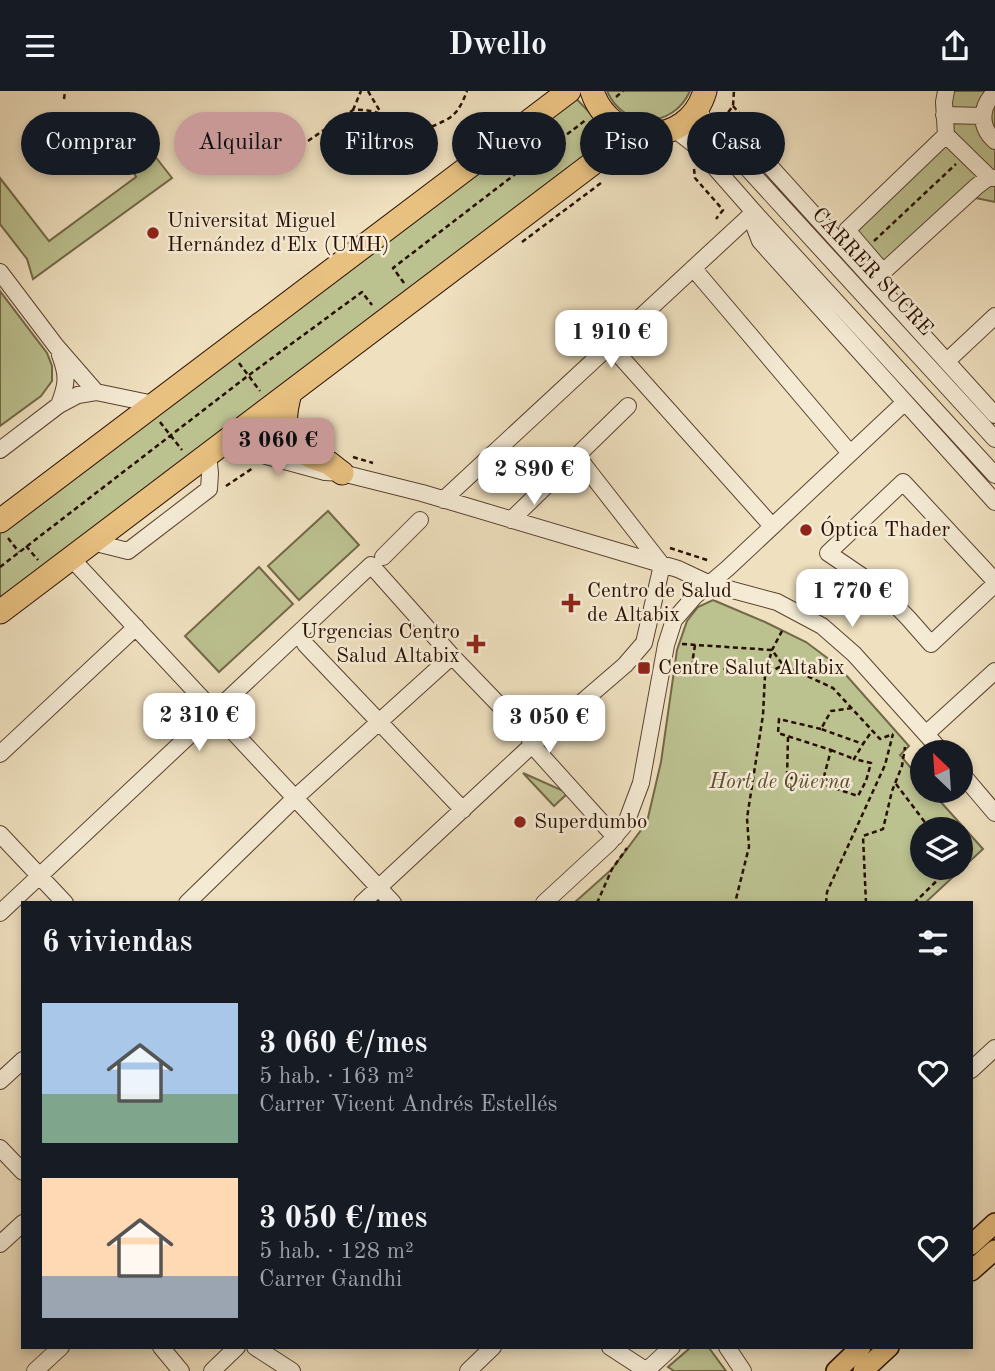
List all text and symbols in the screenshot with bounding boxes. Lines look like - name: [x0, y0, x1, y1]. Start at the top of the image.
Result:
- icon: menu: [21, 27, 59, 65]
- icon: share: [936, 27, 974, 65]
- text: Dwello: [448, 30, 547, 62]
- chip: Comprar: [21, 112, 160, 175]
- chip: Alquilar: [174, 112, 306, 175]
- chip: Filtros: [320, 112, 438, 175]
- chip: Nuevo: [452, 112, 566, 175]
- chip: Piso: [580, 112, 673, 175]
- chip: Casa: [687, 112, 785, 175]
- street label: CARRER SUCRE: [808, 204, 936, 340]
- place label: Universitat Miguel Hernández d'Elx (UMH): [167, 211, 390, 256]
- marker: Universitat Miguel Hernández d'Elx (UMH): [145, 225, 161, 241]
- pin: 1 910 €: [546, 310, 676, 370]
- text: 1 910 €: [571, 321, 651, 344]
- pin: 3 060 €: [213, 419, 343, 478]
- text: 3 060 €: [238, 429, 318, 452]
- pin: 2 890 €: [469, 447, 599, 507]
- text: 2 890 €: [494, 458, 574, 481]
- place label: Óptica Thader: [820, 515, 950, 541]
- marker: Óptica Thader: [798, 522, 814, 538]
- pin: 1 770 €: [787, 569, 917, 629]
- text: 1 770 €: [812, 580, 892, 603]
- place label: Centro de Salud de Altabix: [587, 581, 732, 626]
- marker: Centro de Salud de Altabix: [561, 593, 581, 613]
- place label: Urgencias Centro Salud Altabix: [301, 622, 460, 667]
- marker: Urgencias Centro Salud Altabix: [466, 634, 486, 654]
- place label: Centre Salut Altabix: [658, 658, 845, 679]
- marker: Centre Salut Altabix: [636, 660, 652, 676]
- pin: 2 310 €: [134, 693, 264, 753]
- pin: 3 050 €: [484, 695, 614, 755]
- text: 2 310 €: [159, 704, 239, 727]
- text: 3 050 €: [509, 706, 589, 729]
- north arrow: [910, 740, 973, 803]
- map controls: [910, 740, 973, 880]
- park label: Hort de Qüerna: [708, 772, 851, 793]
- place label: Superdumbo: [534, 812, 647, 833]
- marker: Superdumbo: [512, 814, 528, 830]
- button: layers: [910, 817, 973, 880]
- icon: filters: [914, 924, 952, 962]
- text: 6 viviendas: [42, 928, 192, 958]
- text: 3 060 €/mes: [259, 1029, 427, 1059]
- icon: home: [98, 1031, 182, 1115]
- icon: heart: [914, 1054, 952, 1092]
- text: 5 hab. · 163 m²: [259, 1065, 414, 1088]
- text: Carrer Vicent Andrés Estellés: [259, 1093, 557, 1116]
- text: 3 050 €/mes: [259, 1204, 427, 1234]
- icon: home: [98, 1206, 182, 1290]
- icon: heart: [914, 1229, 952, 1267]
- text: 5 hab. · 128 m²: [259, 1240, 414, 1263]
- text: Carrer Gandhi: [259, 1268, 402, 1291]

